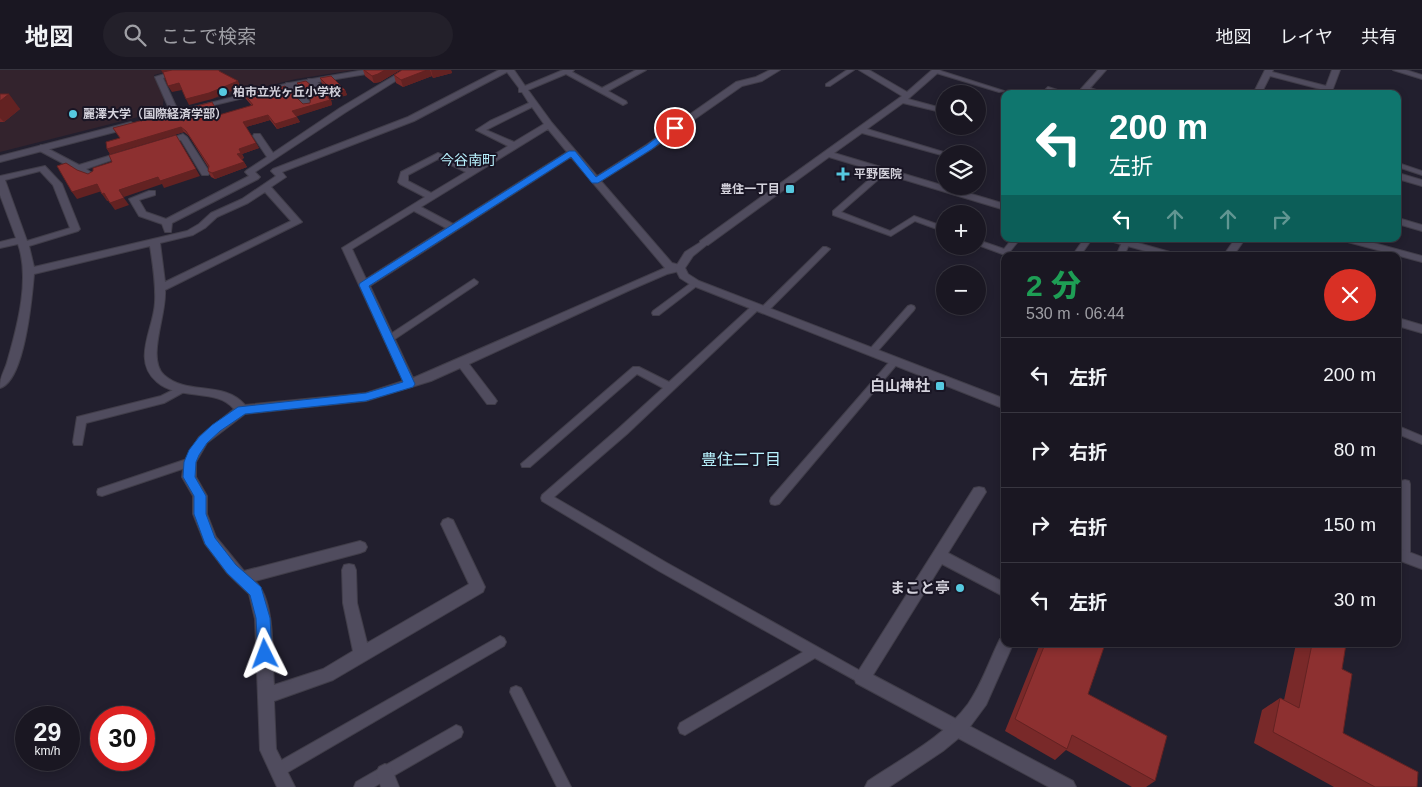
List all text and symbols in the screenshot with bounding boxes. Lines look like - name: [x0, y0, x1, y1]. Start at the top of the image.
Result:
- search box: [103, 12, 453, 57]
- icon: search: [121, 21, 149, 49]
- text: 地図: [25, 23, 73, 50]
- text: ここで検索: [161, 26, 256, 47]
- text: 地図: [1216, 27, 1252, 47]
- text: レイヤ: [1280, 27, 1333, 47]
- text: 共有: [1361, 27, 1397, 47]
- place label: 柏市立光ヶ丘小学校: [233, 85, 341, 99]
- map controls: [936, 85, 986, 315]
- button: search: [936, 85, 986, 135]
- marker: 柏市立光ヶ丘小学校: [217, 86, 229, 98]
- place label: 麗澤大学（国際経済学部）: [83, 107, 227, 121]
- pin: [654, 107, 696, 149]
- text: 200 m: [1109, 107, 1208, 146]
- marker: 麗澤大学（国際経済学部）: [67, 108, 79, 120]
- icon: left: [1026, 110, 1091, 175]
- icon: arrive: [661, 114, 689, 142]
- button: layers: [936, 145, 986, 195]
- district label: 今谷南町: [440, 152, 496, 168]
- text: 左折: [1109, 154, 1153, 179]
- marker: 平野医院: [836, 167, 850, 181]
- place label: 平野医院: [854, 167, 902, 181]
- place label: 豊住一丁目: [720, 182, 780, 196]
- marker: 豊住一丁目: [784, 183, 796, 195]
- button: +: [936, 205, 986, 255]
- icon: left: [1108, 205, 1136, 233]
- icon: ahead: [1161, 205, 1189, 233]
- icon: ahead: [1214, 205, 1242, 233]
- icon: right: [1267, 205, 1295, 233]
- button: −: [936, 265, 986, 315]
- text: 2 分: [1026, 269, 1081, 302]
- button: close: [1324, 269, 1376, 321]
- text: 530 m · 06:44: [1026, 305, 1125, 322]
- icon: left: [1026, 361, 1054, 389]
- text: 200 m: [1323, 364, 1376, 385]
- text: 左折: [1069, 367, 1107, 388]
- place label: 白山神社: [870, 377, 930, 394]
- marker: 白山神社: [934, 380, 946, 392]
- icon: right: [1026, 436, 1054, 464]
- text: 80 m: [1334, 439, 1376, 460]
- text: 右折: [1069, 442, 1107, 463]
- district label: 豊住二丁目: [701, 451, 781, 468]
- icon: right: [1026, 511, 1054, 539]
- text: 150 m: [1323, 514, 1376, 535]
- text: 右折: [1069, 517, 1107, 538]
- place label: まこと亭: [890, 579, 950, 596]
- marker: まこと亭: [954, 582, 966, 594]
- icon: left: [1026, 586, 1054, 614]
- text: 30 m: [1334, 589, 1376, 610]
- text: 左折: [1069, 592, 1107, 613]
- position arrow: [238, 627, 290, 679]
- speed limit sign: 30: [90, 706, 155, 771]
- text: 29: [34, 718, 61, 746]
- text: km/h: [34, 744, 61, 758]

